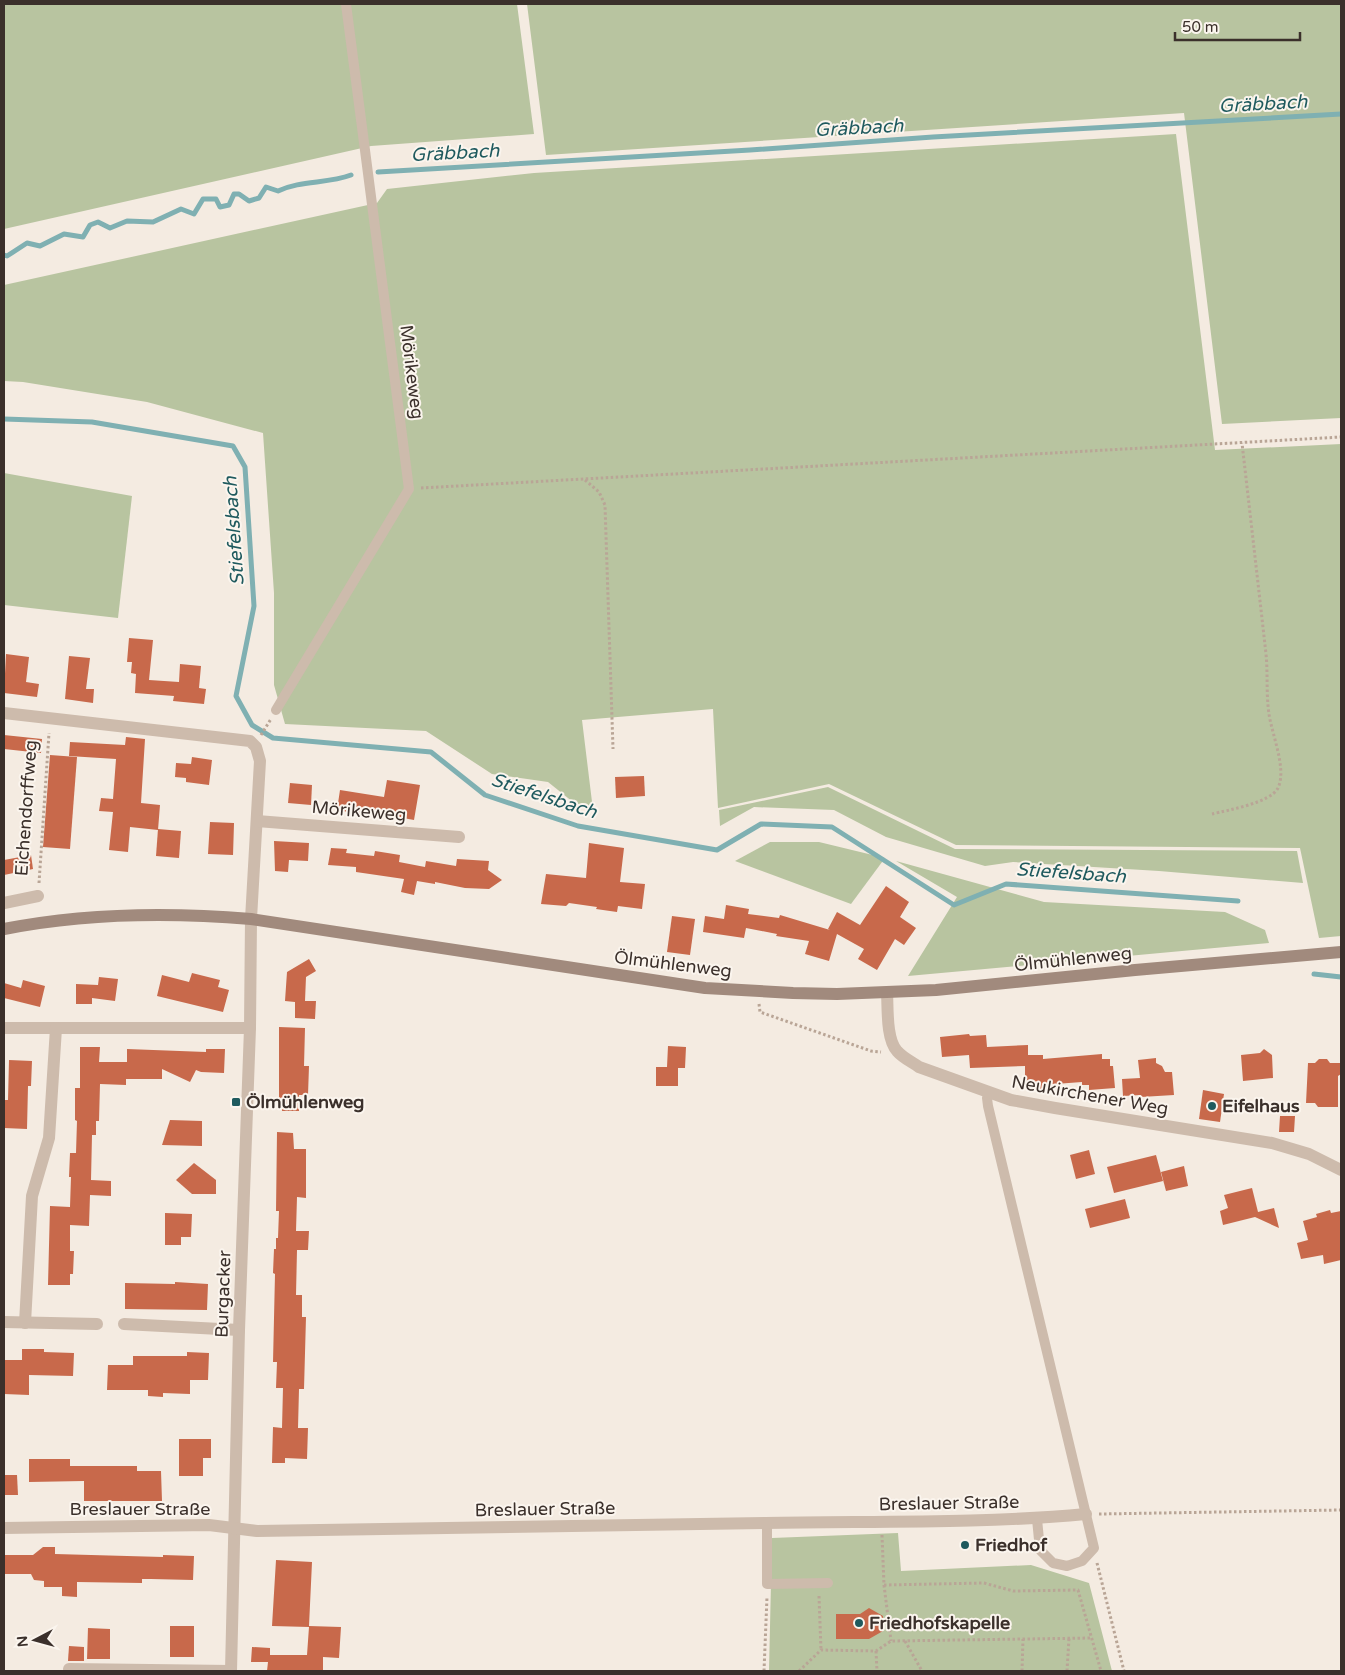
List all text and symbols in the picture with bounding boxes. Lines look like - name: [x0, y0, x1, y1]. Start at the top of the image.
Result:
- scale bar: [1175, 10, 1300, 42]
- text: 50 m: [1182, 18, 1219, 36]
- water label: Gräbbach: [1218, 91, 1308, 117]
- water label: Gräbbach: [814, 115, 904, 141]
- water label: Gräbbach: [410, 140, 500, 166]
- street label: Mörikeweg: [395, 324, 429, 420]
- water label: Stiefelsbach: [219, 475, 249, 586]
- street label: Eichendorffweg: [10, 739, 42, 877]
- water label: Stiefelsbach: [488, 769, 600, 824]
- street label: Mörikeweg: [311, 796, 407, 826]
- water label: Stiefelsbach: [1016, 858, 1127, 888]
- street label: Ölmühlenweg: [1013, 942, 1133, 976]
- street label: Ölmühlenweg: [613, 946, 733, 982]
- street label: Neukirchener Weg: [1010, 1070, 1170, 1120]
- place label: Ölmühlenweg: [246, 1091, 364, 1113]
- place label: Eifelhaus: [1222, 1095, 1300, 1117]
- marker: Ölmühlenweg: [230, 1096, 242, 1108]
- marker: Eifelhaus: [1206, 1100, 1218, 1112]
- street label: Burgacker: [210, 1250, 236, 1338]
- street label: Breslauer Straße: [878, 1491, 1020, 1515]
- street label: Breslauer Straße: [474, 1497, 616, 1521]
- street label: Breslauer Straße: [70, 1498, 210, 1520]
- place label: Friedhof: [975, 1534, 1048, 1556]
- marker: Friedhof: [959, 1539, 971, 1551]
- place label: Friedhofskapelle: [869, 1612, 1010, 1634]
- north arrow: [10, 1615, 60, 1665]
- marker: Friedhofskapelle: [853, 1617, 865, 1629]
- text: N: [14, 1635, 32, 1648]

